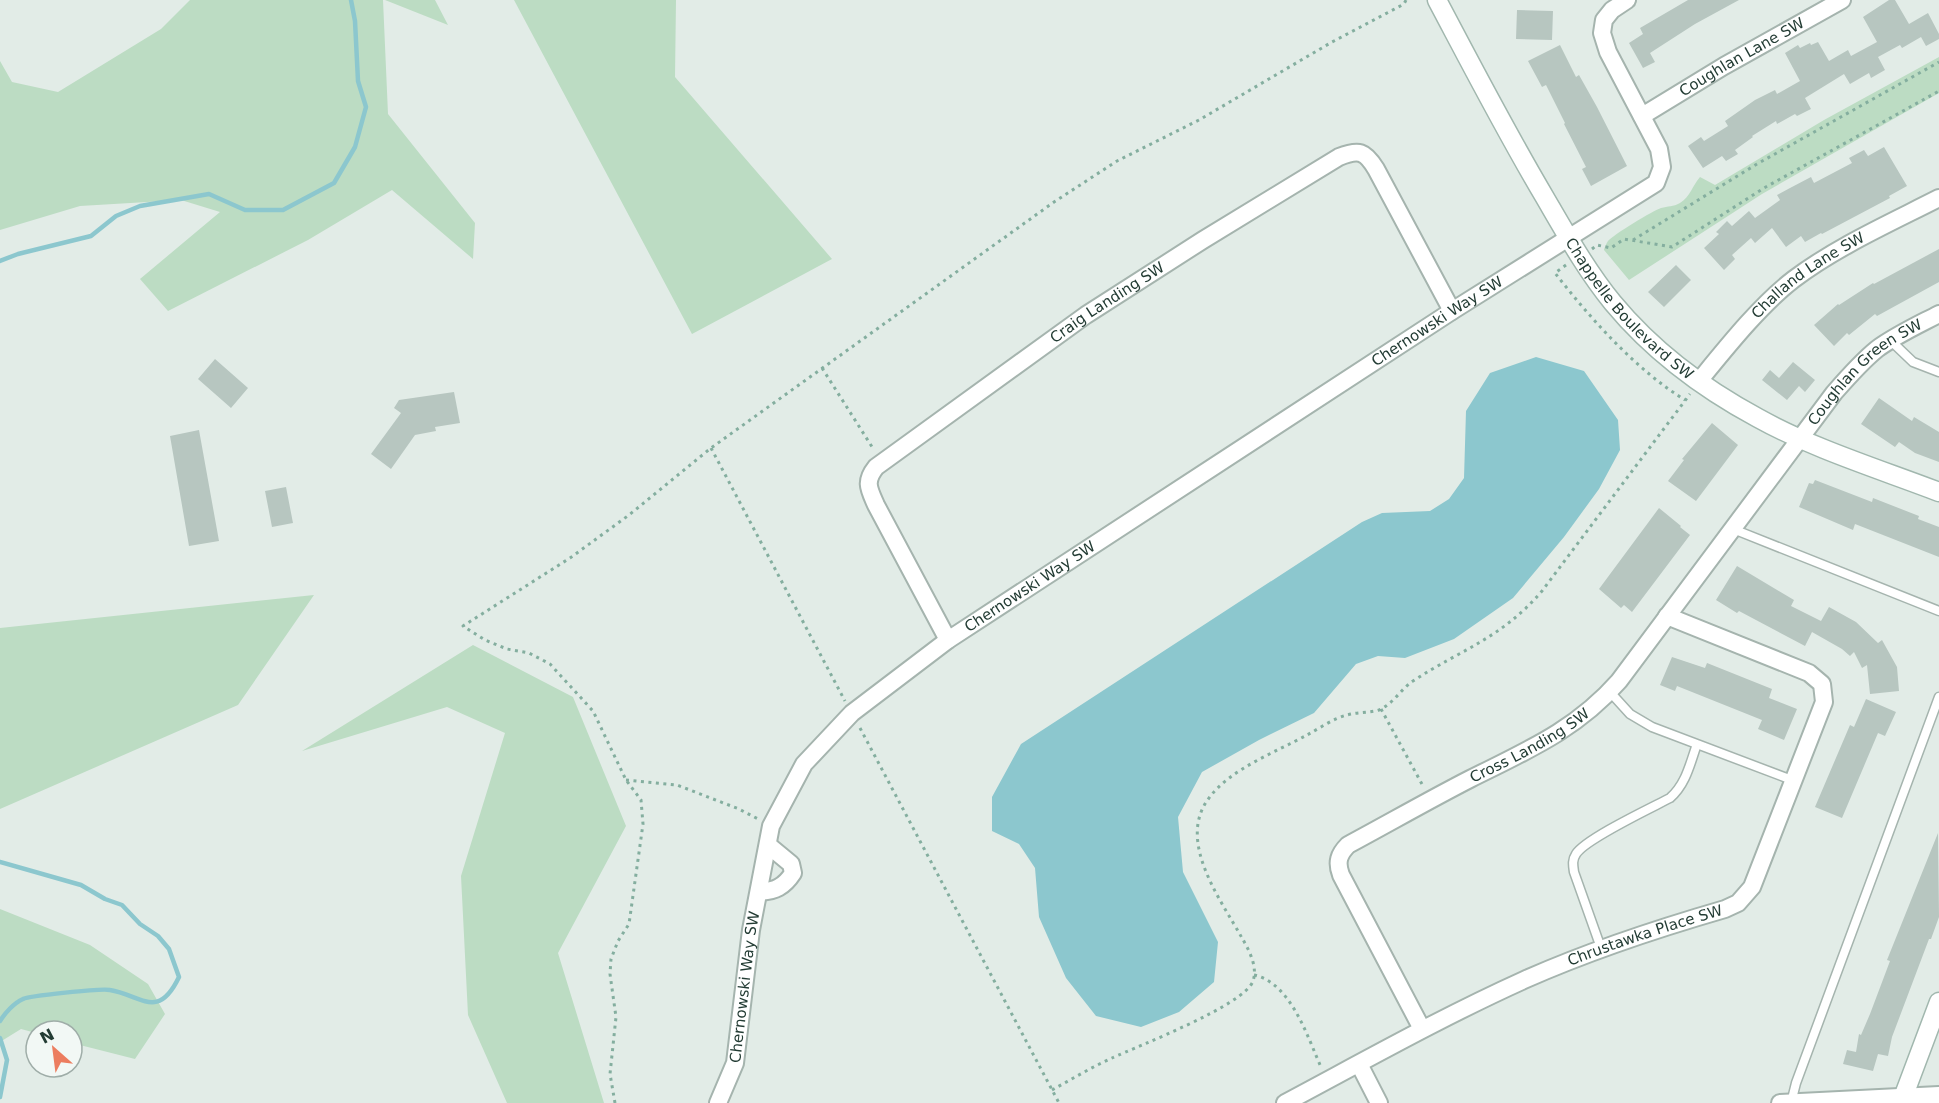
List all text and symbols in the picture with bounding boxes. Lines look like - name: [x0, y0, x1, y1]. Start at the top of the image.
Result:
- street label: Coughlan Lane SW: [1676, 14, 1808, 100]
- street label: Challand Lane SW: [1748, 228, 1868, 322]
- street label: Chappelle Boulevard SW: [1562, 235, 1697, 383]
- street label: Craig Landing SW: [1047, 258, 1168, 347]
- street label: Chernowski Way SW: [1368, 272, 1506, 370]
- street label: Coughlan Green SW: [1804, 315, 1925, 429]
- street label: Chernowski Way SW: [961, 537, 1099, 636]
- street label: Cross Landing SW: [1467, 704, 1593, 787]
- street label: Chrustawka Place SW: [1565, 901, 1725, 970]
- street label: Chernowski Way SW: [726, 910, 763, 1064]
- north arrow: [24, 1019, 84, 1079]
- text: N: [37, 1025, 58, 1048]

